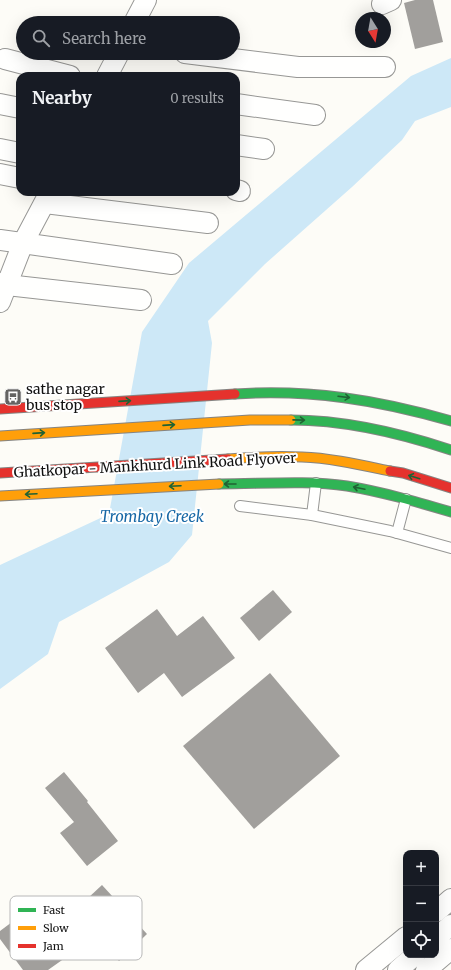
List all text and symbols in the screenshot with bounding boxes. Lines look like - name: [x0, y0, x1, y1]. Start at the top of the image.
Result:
- north arrow: [355, 12, 391, 48]
- search box: [16, 16, 240, 60]
- icon: search: [30, 27, 52, 49]
- text: Search here: [62, 29, 146, 48]
- text: Nearby: [32, 87, 92, 109]
- text: 0 results: [170, 90, 224, 107]
- place label: sathe nagar bus stop: [25, 380, 105, 414]
- bus stop icon: sathe nagar bus stop: [3, 387, 23, 407]
- one-way arrow: [337, 394, 350, 401]
- one-way arrow: [118, 397, 131, 404]
- one-way arrow: [292, 417, 305, 424]
- one-way arrow: [162, 422, 175, 429]
- one-way arrow: [32, 430, 45, 437]
- street label: Ghatkopar - Mankhurd Link Road Flyover: [13, 449, 297, 481]
- one-way arrow: [407, 473, 420, 480]
- one-way arrow: [224, 480, 237, 487]
- one-way arrow: [169, 482, 182, 489]
- one-way arrow: [353, 484, 366, 492]
- one-way arrow: [25, 490, 38, 498]
- water label: Trombay Creek: [100, 507, 205, 526]
- map controls: [403, 850, 439, 958]
- button: +: [403, 850, 439, 886]
- button: −: [403, 886, 439, 922]
- legend: [10, 896, 142, 960]
- text: Fast: [43, 903, 66, 917]
- text: Slow: [43, 921, 69, 935]
- button: locate: [403, 922, 439, 958]
- text: Jam: [42, 939, 64, 953]

